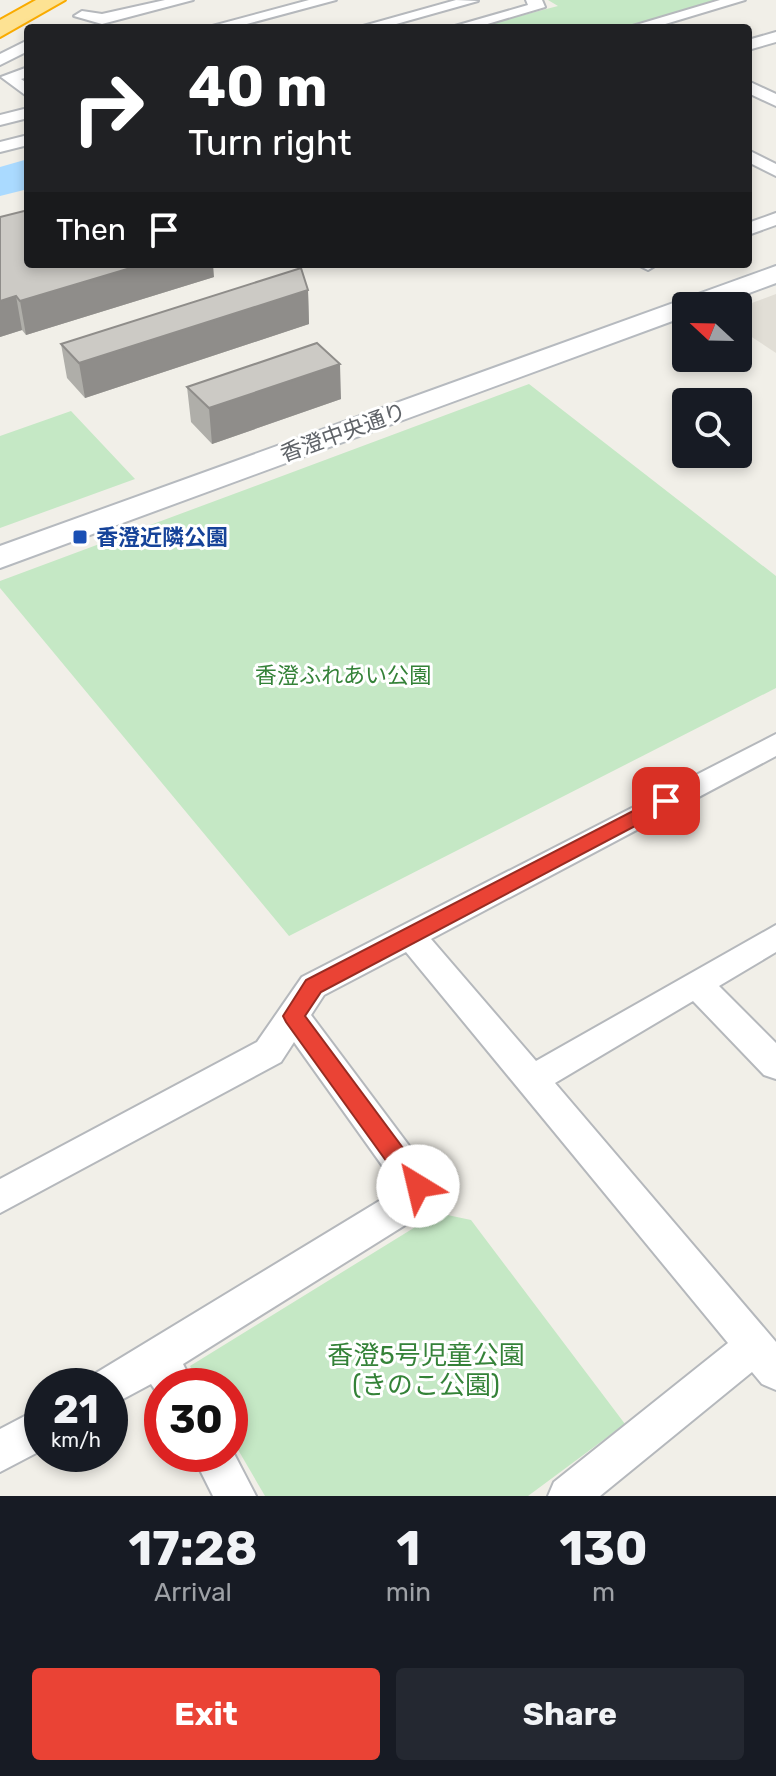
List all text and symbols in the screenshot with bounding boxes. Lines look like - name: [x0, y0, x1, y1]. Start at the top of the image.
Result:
- text: 40 m: [188, 54, 328, 120]
- icon: right: [56, 56, 160, 160]
- text: Turn right: [188, 121, 352, 164]
- icon: arrive: [142, 208, 186, 252]
- text: Then: [56, 212, 126, 248]
- north arrow: [672, 292, 752, 372]
- map controls: [672, 292, 752, 468]
- button: search: [672, 388, 752, 468]
- street label: 香澄中央通り: [277, 397, 410, 468]
- place label: 香澄近隣公園: [96, 524, 228, 551]
- marker: 香澄近隣公園: [71, 528, 89, 546]
- park label: 香澄ふれあい公園: [255, 662, 431, 689]
- pin: [632, 767, 700, 835]
- icon: arrive: [644, 779, 688, 823]
- position arrow: [376, 1144, 460, 1228]
- park label: 香澄5号児童公園 (きのこ公園): [327, 1340, 525, 1401]
- speed limit sign: 30: [144, 1368, 248, 1472]
- text: 21: [53, 1386, 99, 1433]
- text: km/h: [51, 1428, 101, 1452]
- text: 17:28: [128, 1520, 257, 1577]
- text: 1: [397, 1520, 420, 1577]
- text: 130: [559, 1520, 648, 1577]
- text: Arrival: [154, 1577, 232, 1608]
- text: min: [386, 1577, 431, 1608]
- text: m: [592, 1577, 615, 1608]
- button: Exit: [32, 1668, 380, 1760]
- button: Share: [396, 1668, 744, 1760]

